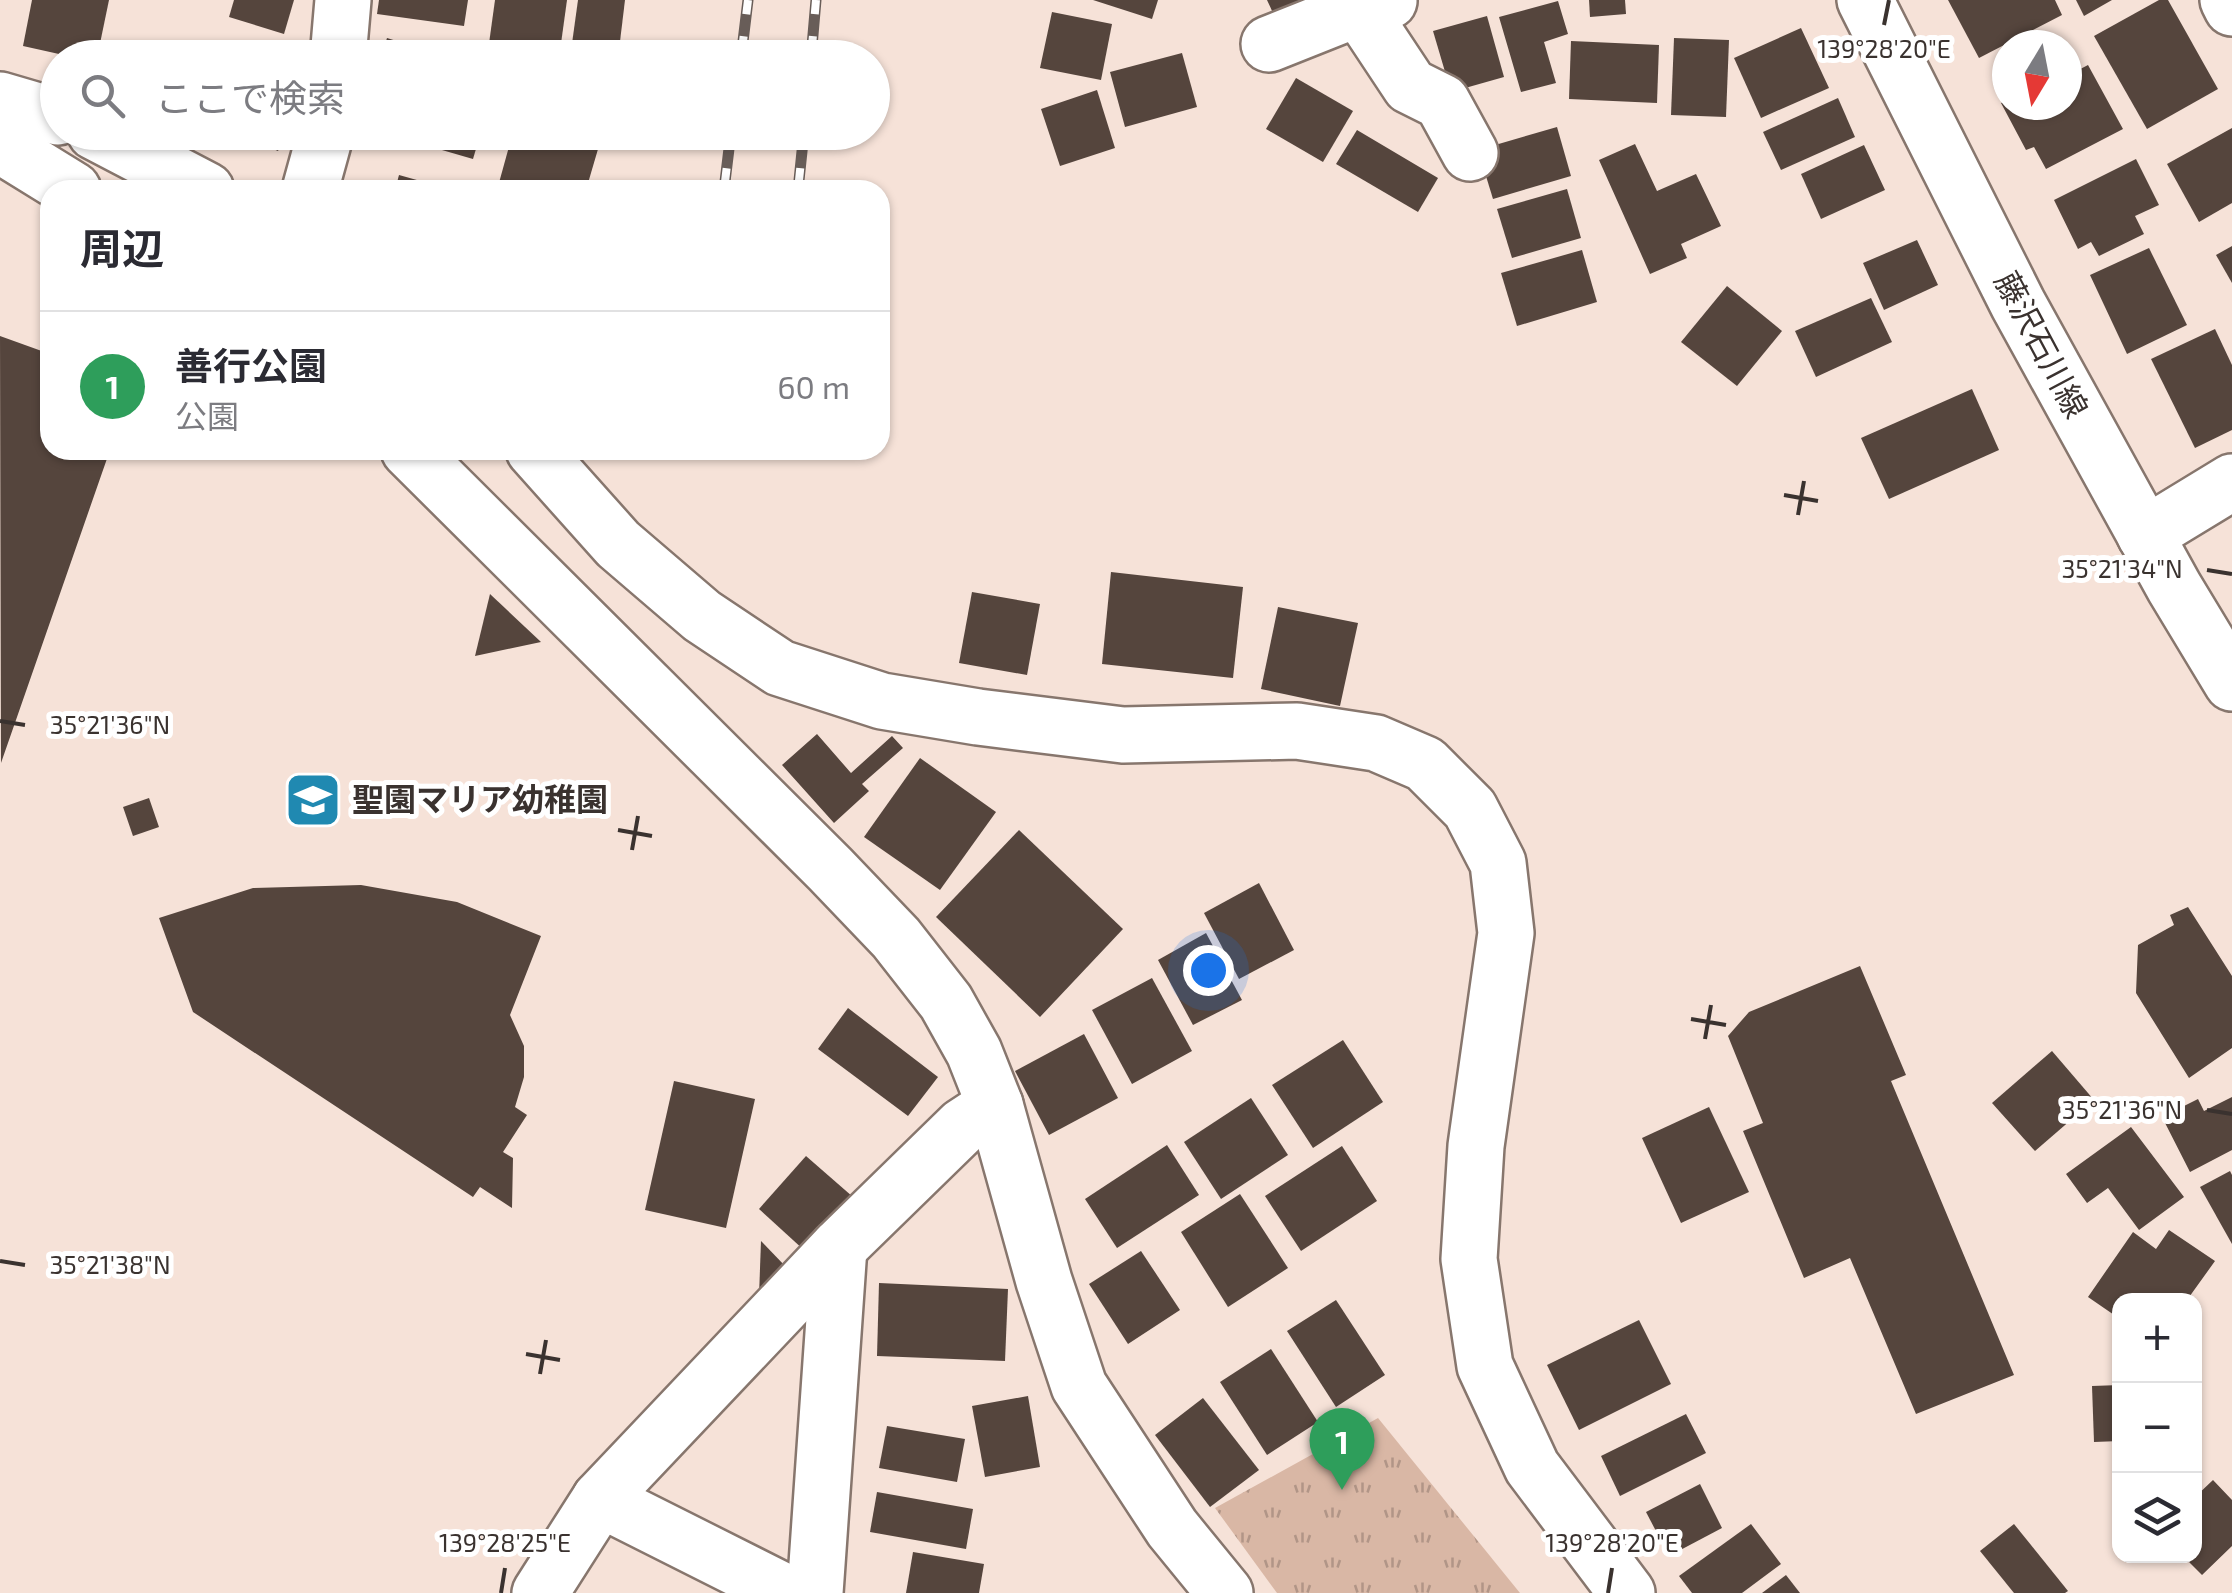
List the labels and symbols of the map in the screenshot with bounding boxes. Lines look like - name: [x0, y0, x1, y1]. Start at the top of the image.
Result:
- north arrow: [1992, 30, 2082, 120]
- text: 139°28'20"E: [1817, 33, 1951, 63]
- street label: 藤沢石川線: [1988, 264, 2097, 424]
- text: 35°21'34"N: [2061, 553, 2183, 583]
- text: 35°21'36"N: [50, 709, 170, 739]
- school or university icon: 聖園マリア幼稚園: [283, 770, 343, 830]
- place label: 聖園マリア幼稚園: [352, 779, 608, 817]
- your location: [1183, 945, 1234, 996]
- text: 35°21'36"N: [2062, 1094, 2182, 1124]
- text: 35°21'38"N: [49, 1249, 171, 1279]
- pin: 1: [1310, 1408, 1374, 1490]
- text: 139°28'25"E: [439, 1527, 571, 1557]
- text: 139°28'20"E: [1545, 1527, 1679, 1557]

